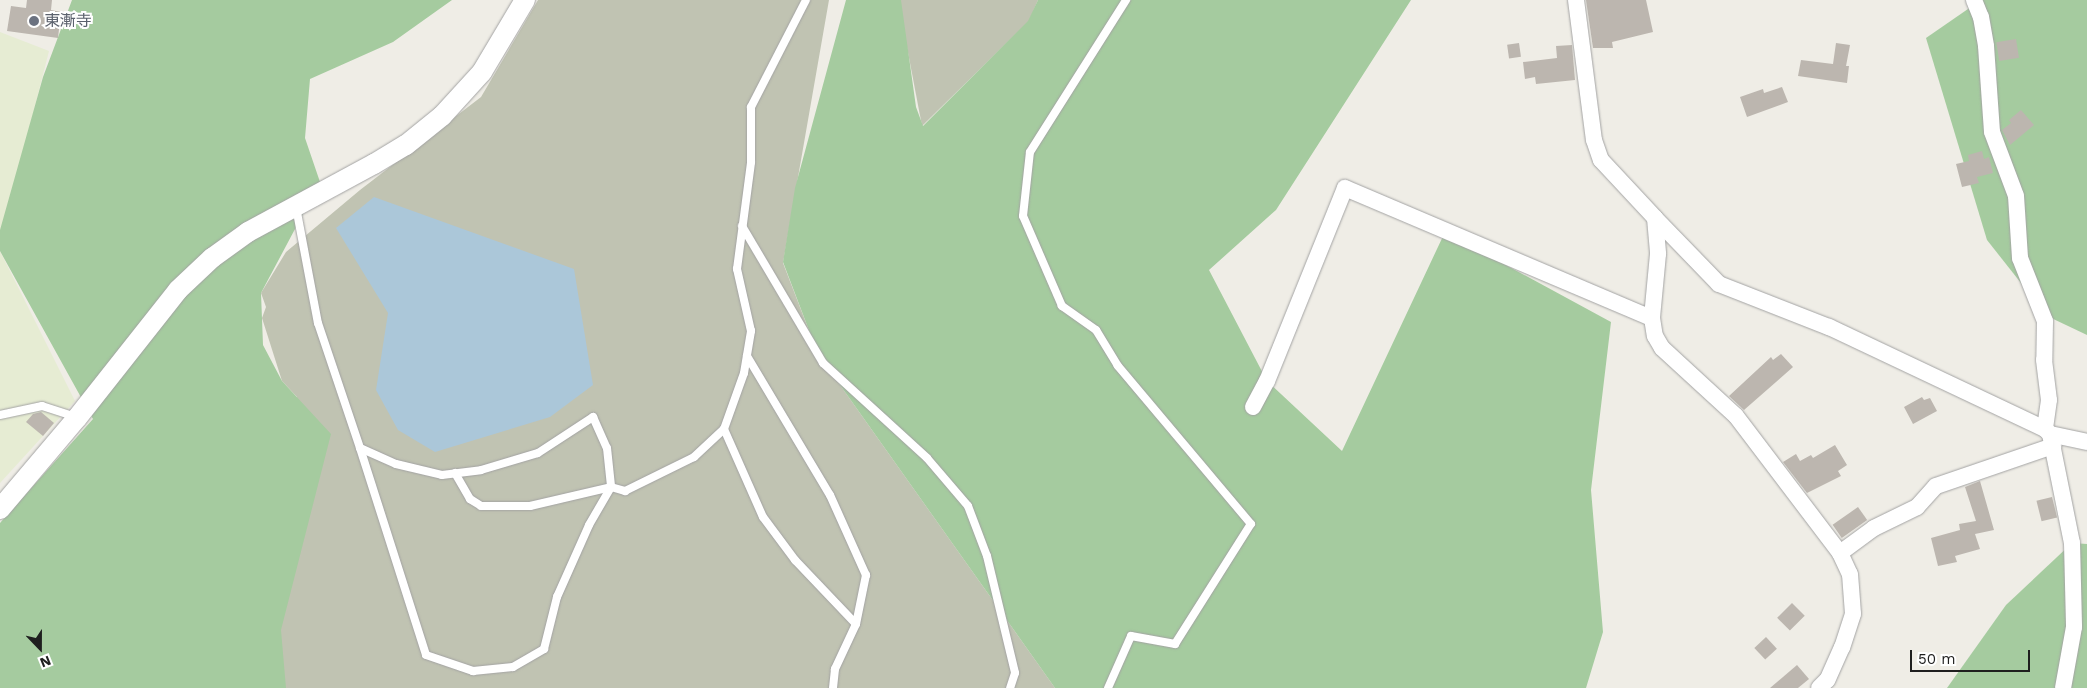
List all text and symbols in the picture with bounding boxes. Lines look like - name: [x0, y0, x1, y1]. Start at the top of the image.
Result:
- place label: 東漸寺: [44, 11, 92, 31]
- marker: 東漸寺: [28, 15, 40, 27]
- north arrow: [15, 623, 65, 673]
- scale bar: [1912, 640, 2032, 672]
- text: 50 m: [1918, 650, 1955, 668]
- text: N: [38, 653, 53, 671]

